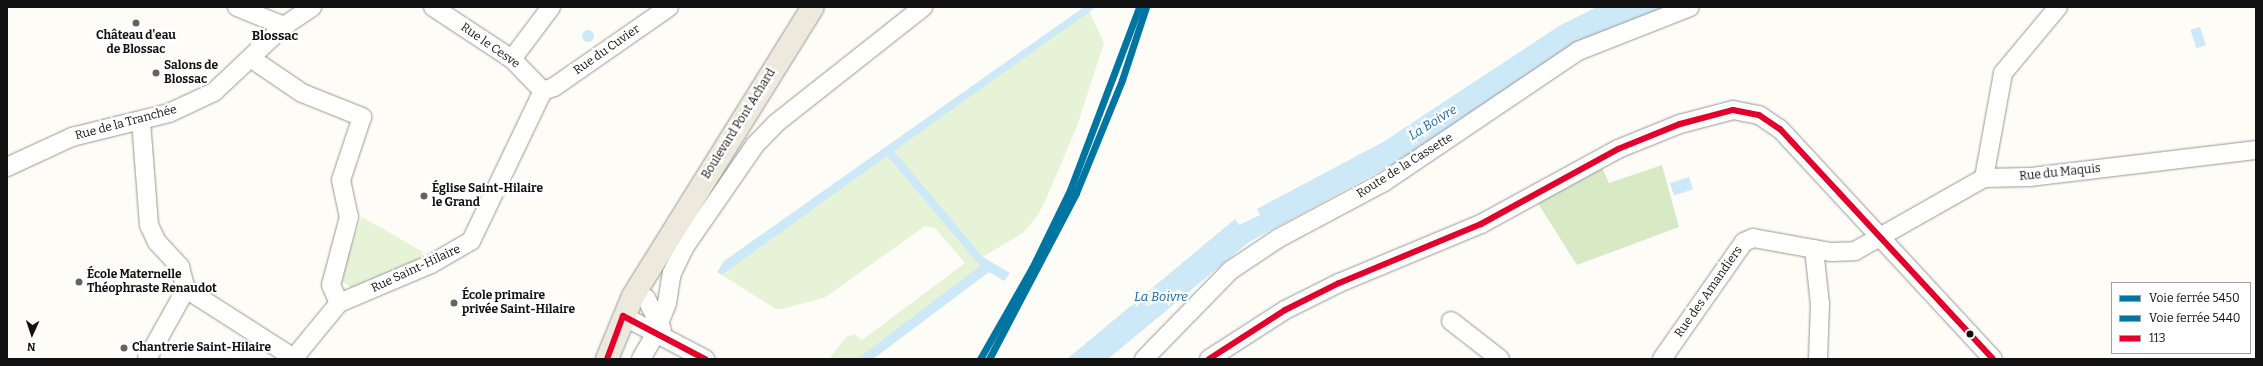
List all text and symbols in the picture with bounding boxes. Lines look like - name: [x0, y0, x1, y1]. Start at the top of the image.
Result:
- marker: Château d'eau de Blossac: [131, 18, 141, 28]
- street label: Rue le Cesve: [458, 20, 522, 72]
- street label: Rue du Cuvier: [571, 22, 643, 78]
- district label: Blossac: [252, 28, 298, 44]
- place label: Château d'eau de Blossac: [96, 29, 176, 57]
- place label: Salons de Blossac: [164, 59, 218, 87]
- street label: Boulevard Pont Achard: [699, 66, 779, 182]
- marker: Salons de Blossac: [151, 68, 161, 78]
- street label: Rue de la Tranchée: [74, 102, 178, 144]
- water label: La Boivre: [1406, 102, 1460, 144]
- street label: Route de la Cassette: [1354, 131, 1456, 201]
- street label: Rue du Maquis: [2019, 162, 2101, 184]
- place label: Église Saint-Hilaire le Grand: [432, 182, 543, 210]
- marker: Église Saint-Hilaire le Grand: [419, 191, 429, 201]
- street label: Rue Saint-Hilaire: [369, 242, 463, 296]
- street label: Rue des Amandiers: [1672, 244, 1746, 340]
- place label: École Maternelle Théophraste Renaudot: [87, 268, 217, 296]
- marker: École Maternelle Théophraste Renaudot: [74, 277, 84, 287]
- legend: [2111, 282, 2251, 354]
- place label: École primaire privée Saint-Hilaire: [462, 289, 575, 317]
- water label: La Boivre: [1134, 289, 1188, 305]
- text: Voie ferrée 5450: [2149, 291, 2240, 305]
- marker: École primaire privée Saint-Hilaire: [449, 298, 459, 308]
- text: Voie ferrée 5440: [2149, 311, 2240, 325]
- north arrow: [12, 314, 52, 354]
- unlabelled marker: [1965, 329, 1975, 339]
- text: 113: [2149, 331, 2166, 345]
- text: N: [27, 340, 36, 353]
- place label: Chantrerie Saint-Hilaire: [132, 341, 271, 355]
- marker: Chantrerie Saint-Hilaire: [119, 343, 129, 353]

